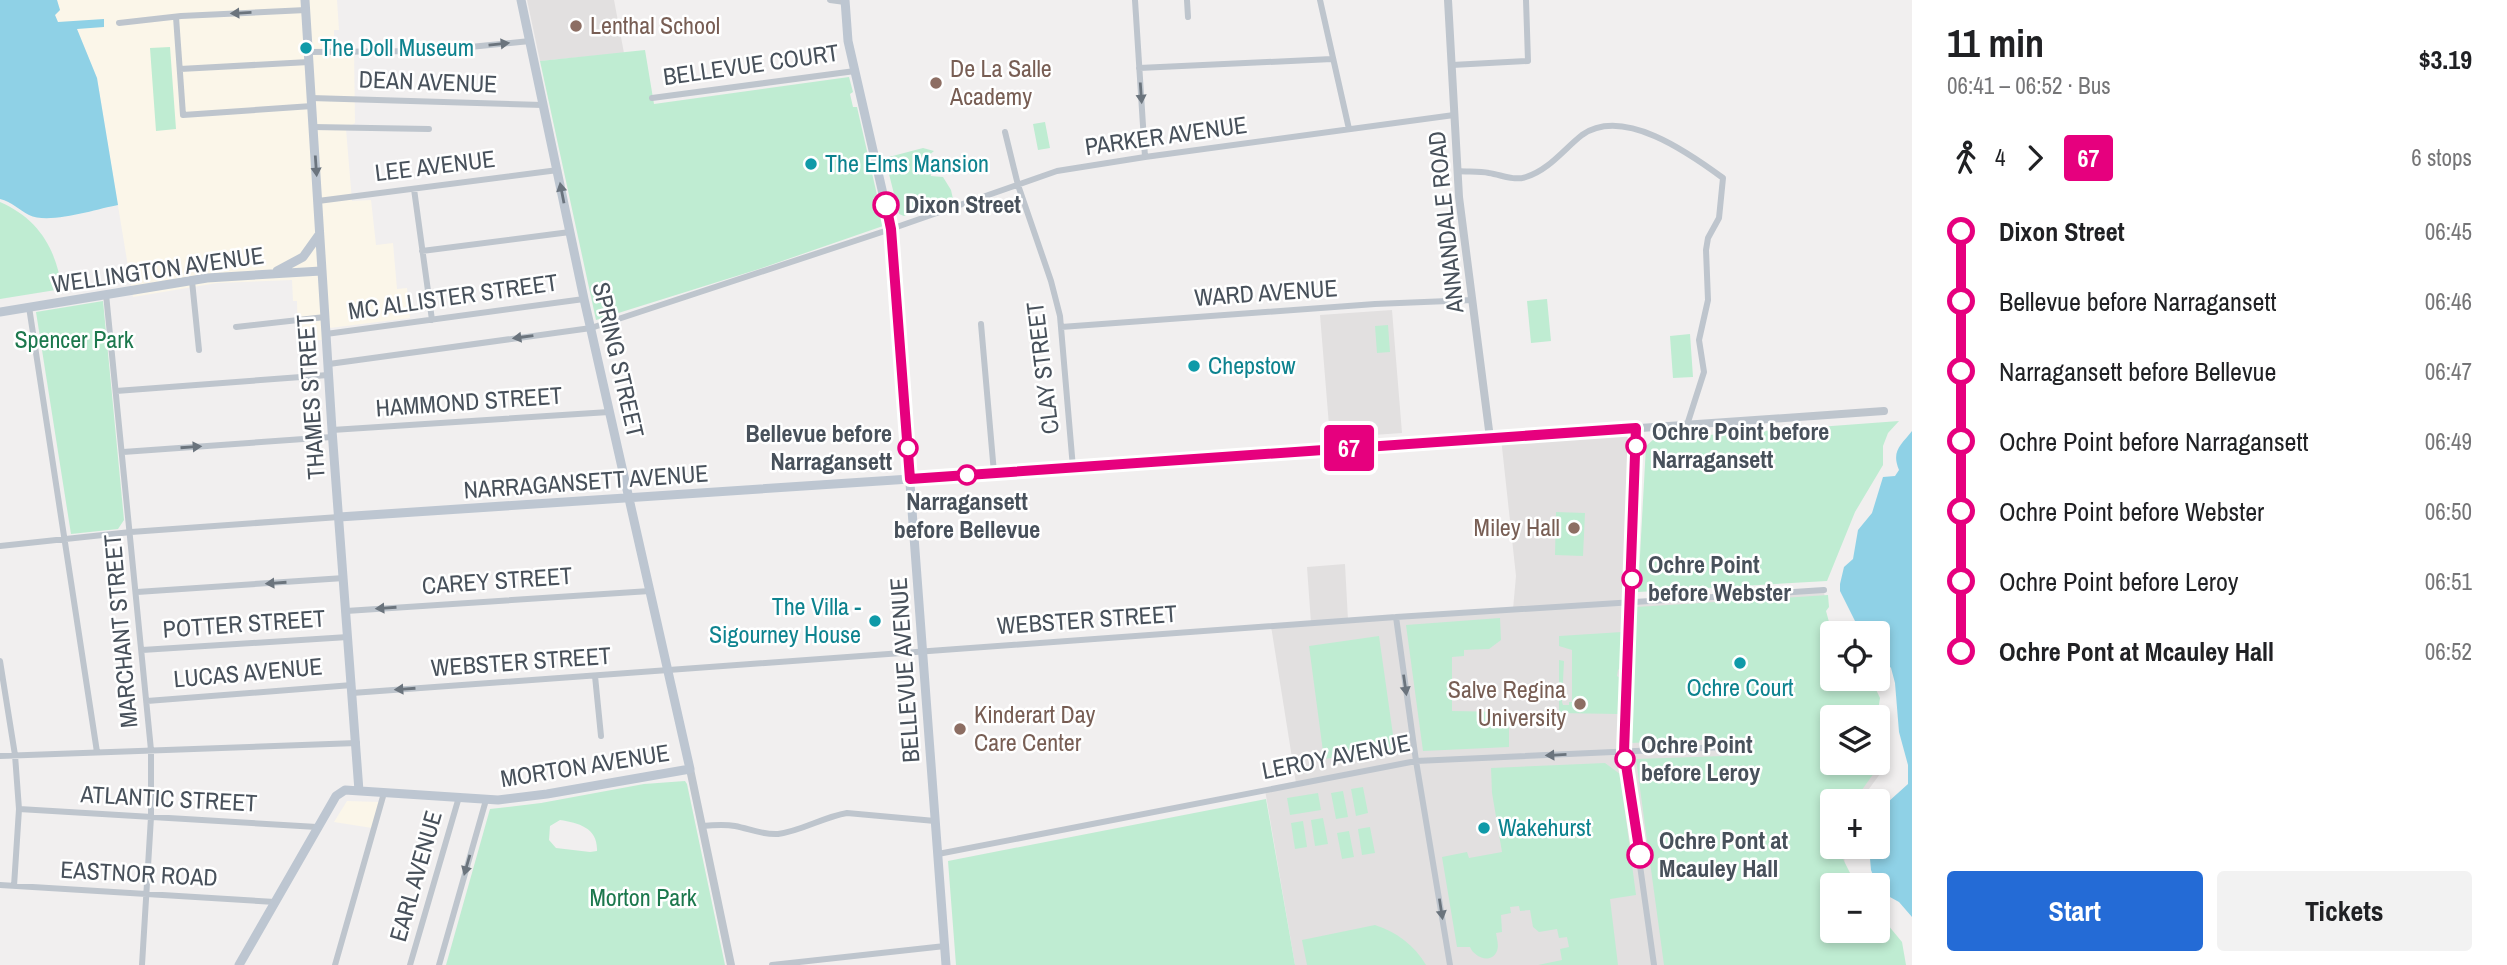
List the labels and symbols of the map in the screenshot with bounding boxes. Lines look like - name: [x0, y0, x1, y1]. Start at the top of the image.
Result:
- one-way arrow: [229, 8, 251, 19]
- place label: Lenthal School: [590, 9, 720, 41]
- marker: Lenthal School: [568, 18, 584, 34]
- place label: The Doll Museum: [320, 31, 474, 63]
- street label: BELLEVUE COURT: [661, 36, 841, 92]
- one-way arrow: [488, 38, 510, 49]
- marker: The Doll Museum: [298, 40, 314, 56]
- place label: De La Salle Academy: [949, 52, 1052, 112]
- street label: DEAN AVENUE: [358, 63, 498, 99]
- marker: De La Salle Academy: [928, 75, 944, 91]
- one-way arrow: [1135, 82, 1146, 104]
- street label: PARKER AVENUE: [1083, 108, 1249, 162]
- street label: ANNANDALE ROAD: [1420, 130, 1471, 316]
- street label: LEE AVENUE: [373, 142, 497, 188]
- place label: The Elms Mansion: [825, 147, 989, 179]
- one-way arrow: [310, 155, 321, 177]
- marker: The Elms Mansion: [803, 156, 819, 172]
- one-way arrow: [557, 182, 568, 204]
- place label: Dixon Street: [905, 188, 1021, 220]
- marker: Dixon Street: [873, 192, 899, 218]
- street label: WELLINGTON AVENUE: [50, 238, 266, 300]
- street label: MC ALLISTER STREET: [346, 265, 560, 327]
- street label: WARD AVENUE: [1193, 271, 1339, 313]
- street label: SPRING STREET: [586, 279, 652, 441]
- street label: CLAY STREET: [1018, 300, 1066, 436]
- street label: THAMES STREET: [288, 314, 332, 481]
- park label: Spencer Park: [14, 323, 134, 355]
- one-way arrow: [512, 332, 534, 343]
- place label: Chepstow: [1208, 349, 1296, 381]
- marker: Chepstow: [1186, 358, 1202, 374]
- street label: HAMMOND STREET: [375, 379, 563, 423]
- place label: Ochre Point before Narragansett: [1652, 415, 1829, 475]
- place label: Bellevue before Narragansett: [745, 417, 892, 477]
- line badge: 67: [1318, 425, 1380, 471]
- marker: Ochre Point before Narragansett: [1626, 436, 1646, 456]
- marker: Bellevue before Narragansett: [898, 438, 918, 458]
- one-way arrow: [180, 441, 202, 452]
- street label: NARRAGANSETT AVENUE: [462, 456, 709, 506]
- marker: Narragansett before Bellevue: [957, 465, 977, 485]
- place label: Narragansett before Bellevue: [894, 485, 1040, 545]
- place label: Miley Hall: [1474, 511, 1560, 543]
- marker: Miley Hall: [1566, 520, 1582, 536]
- street label: MARCHANT STREET: [96, 533, 144, 729]
- place label: Ochre Point before Webster: [1648, 548, 1791, 608]
- street label: CAREY STREET: [421, 559, 573, 601]
- marker: Ochre Point before Webster: [1622, 569, 1642, 589]
- street label: BELLEVUE AVENUE: [882, 576, 926, 764]
- one-way arrow: [265, 578, 287, 589]
- place label: The Villa - Sigourney House: [709, 590, 861, 650]
- street label: WEBSTER STREET: [996, 597, 1178, 641]
- street label: POTTER STREET: [162, 601, 326, 645]
- one-way arrow: [375, 603, 397, 614]
- marker: The Villa - Sigourney House: [867, 613, 883, 629]
- street label: WEBSTER STREET: [430, 639, 612, 683]
- street label: LUCAS AVENUE: [172, 650, 324, 694]
- marker: Ochre Court: [1732, 655, 1748, 671]
- place label: Ochre Court: [1686, 671, 1794, 703]
- place label: Salve Regina University: [1448, 673, 1566, 733]
- one-way arrow: [1400, 674, 1411, 696]
- one-way arrow: [393, 684, 415, 695]
- marker: Salve Regina University: [1572, 696, 1588, 712]
- place label: Kinderart Day Care Center: [974, 698, 1096, 758]
- marker: Kinderart Day Care Center: [952, 721, 968, 737]
- street label: LEROY AVENUE: [1259, 726, 1413, 786]
- place label: Ochre Point before Leroy: [1641, 728, 1760, 788]
- street label: MORTON AVENUE: [498, 736, 672, 794]
- one-way arrow: [1545, 749, 1567, 760]
- marker: Ochre Point before Leroy: [1615, 749, 1635, 769]
- street label: ATLANTIC STREET: [79, 777, 258, 819]
- street label: EARL AVENUE: [381, 807, 449, 945]
- place label: Wakehurst: [1498, 811, 1592, 843]
- marker: Wakehurst: [1476, 820, 1492, 836]
- place label: Ochre Pont at Mcauley Hall: [1659, 824, 1788, 884]
- marker: Ochre Pont at Mcauley Hall: [1627, 842, 1653, 868]
- street label: EASTNOR ROAD: [60, 853, 219, 893]
- one-way arrow: [462, 855, 472, 876]
- park label: Morton Park: [589, 881, 697, 913]
- one-way arrow: [1436, 898, 1447, 920]

